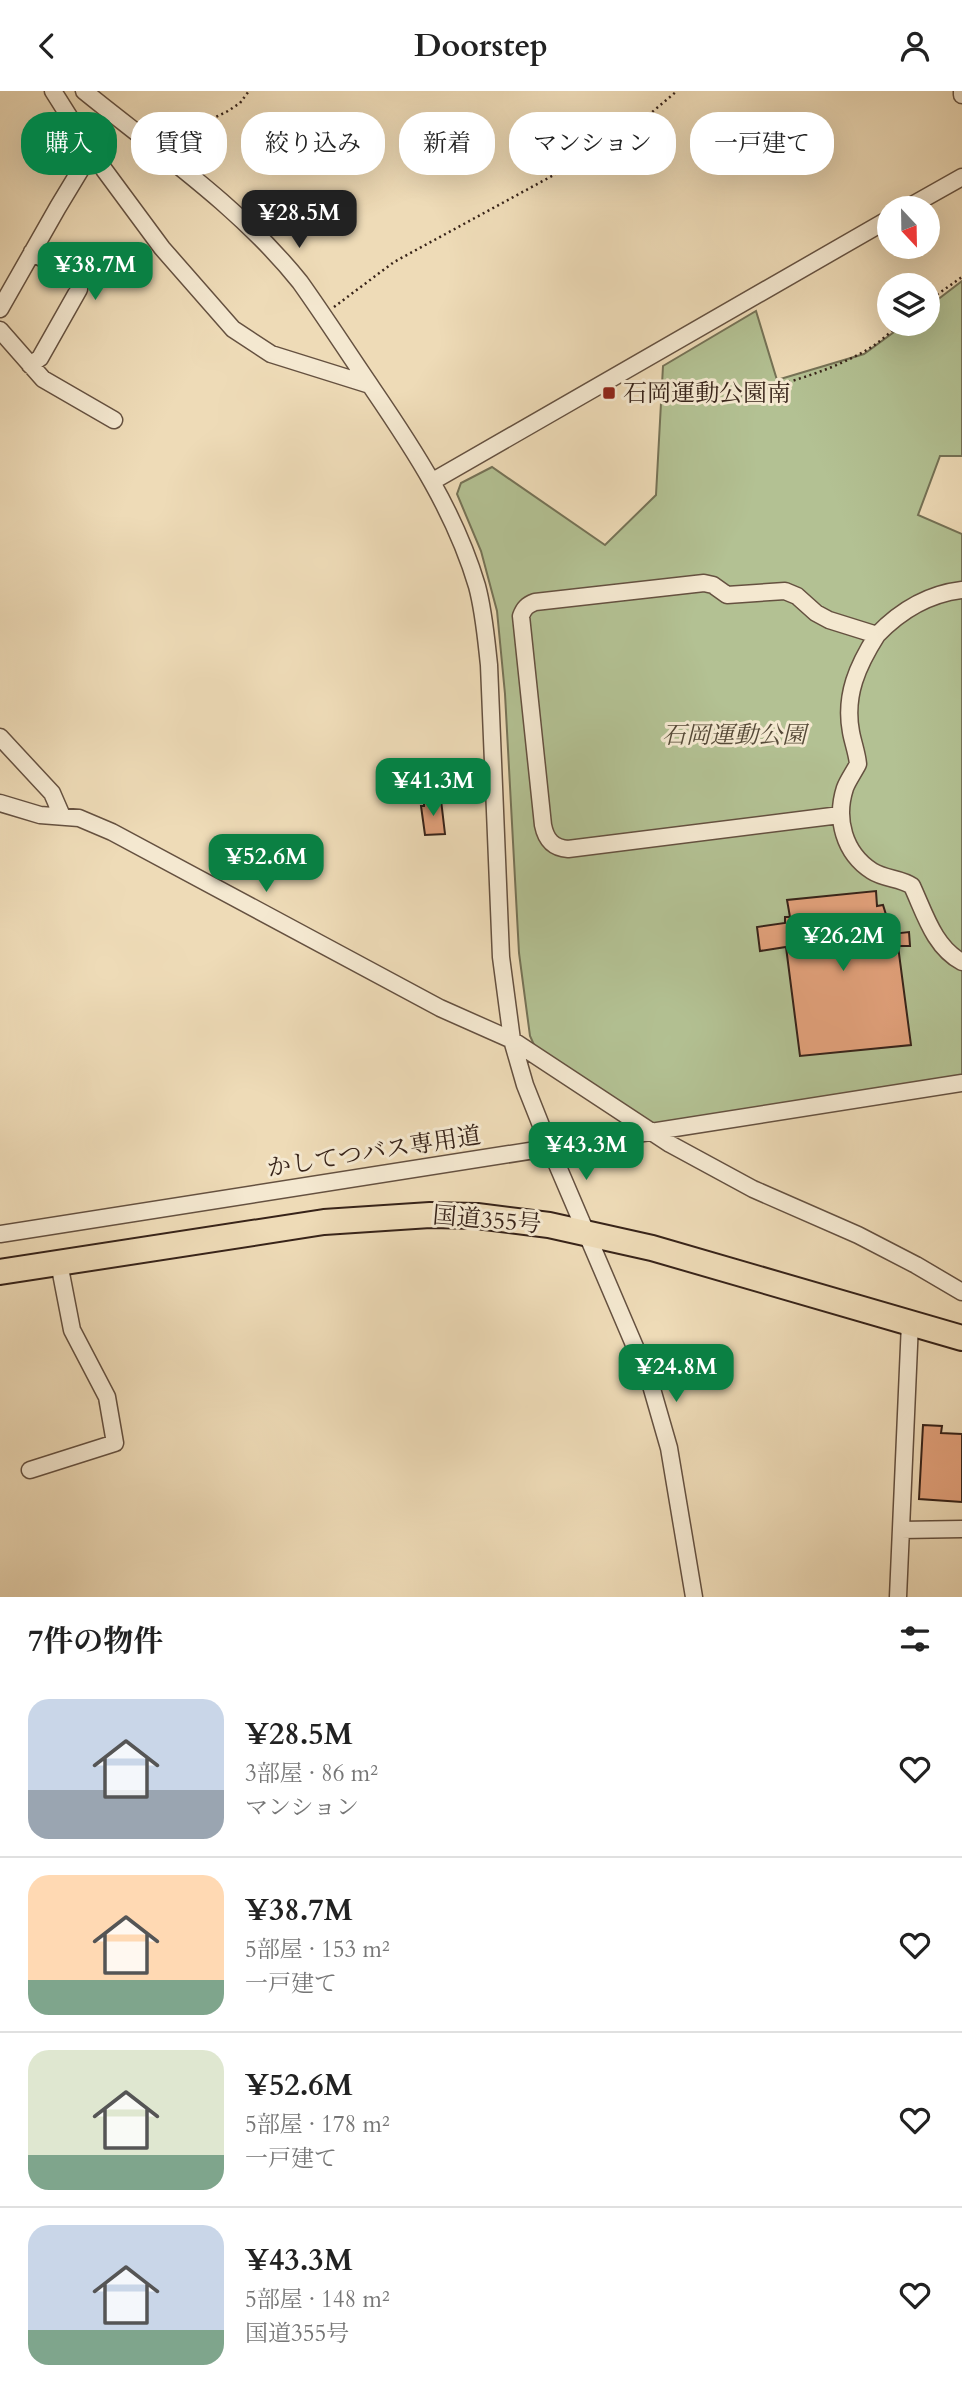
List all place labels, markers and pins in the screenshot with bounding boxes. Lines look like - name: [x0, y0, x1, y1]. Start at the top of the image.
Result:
- pin: ¥28.5M: [242, 191, 356, 250]
- pin: ¥38.7M: [38, 243, 152, 302]
- place label: 石岡運動公園南: [623, 377, 791, 410]
- marker: 石岡運動公園南: [601, 385, 617, 401]
- pin: ¥41.3M: [376, 759, 490, 818]
- pin: ¥52.6M: [209, 835, 323, 894]
- pin: ¥26.2M: [786, 913, 900, 973]
- pin: ¥43.3M: [529, 1123, 643, 1182]
- pin: ¥24.8M: [619, 1345, 733, 1404]

